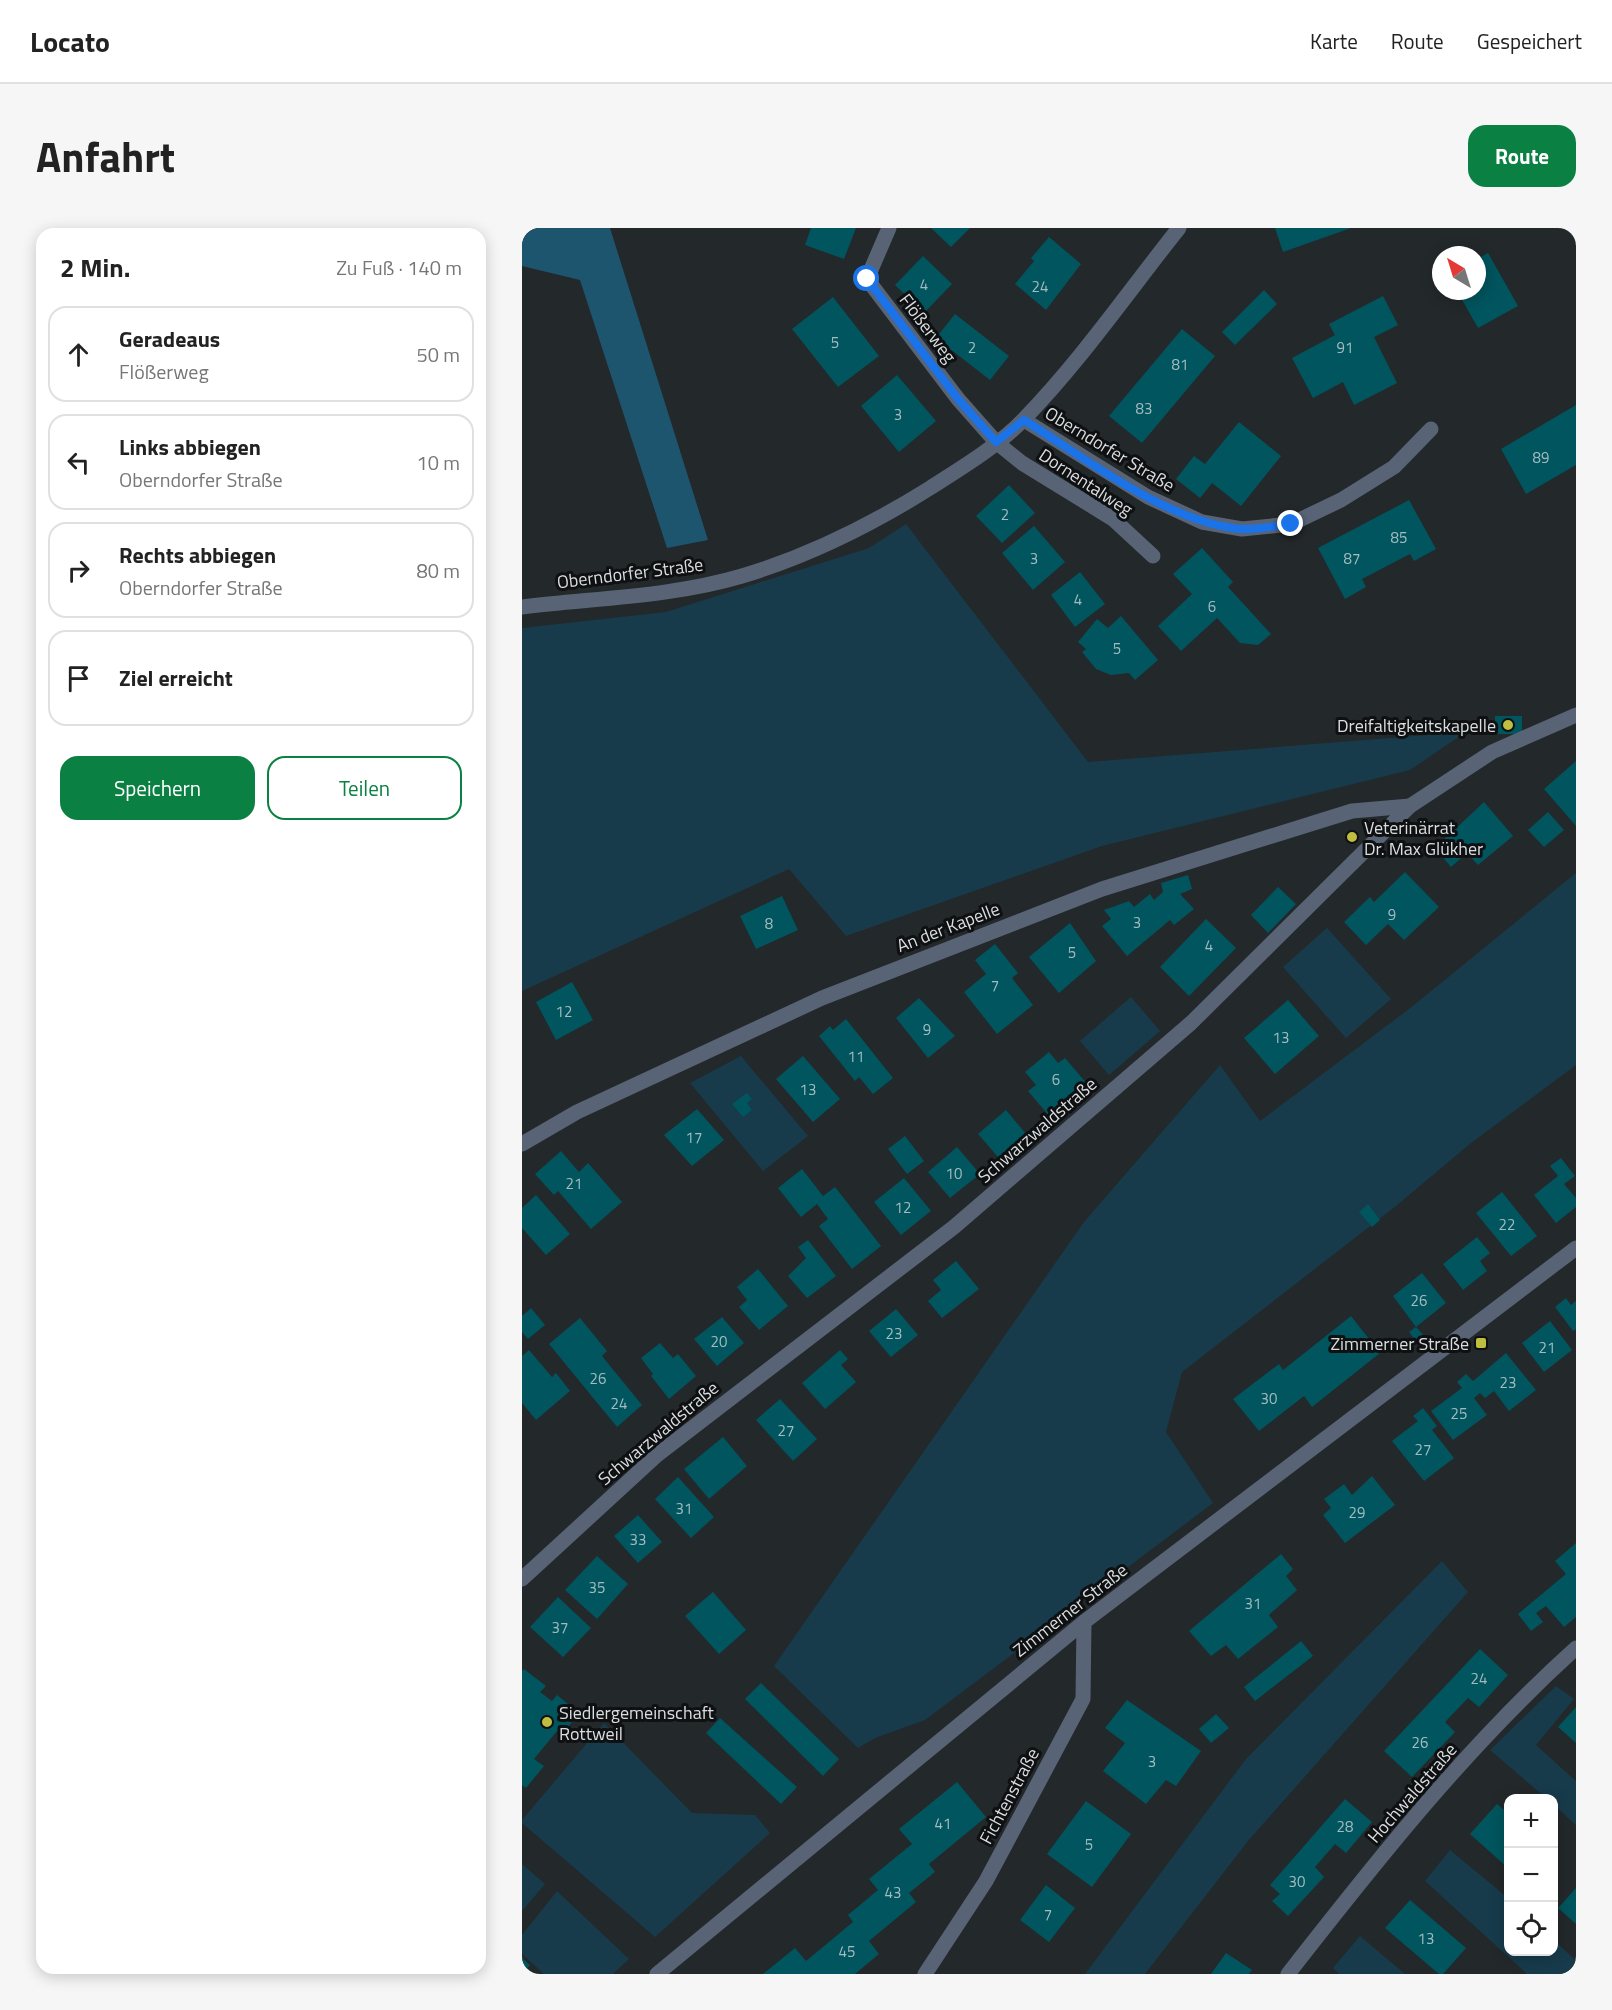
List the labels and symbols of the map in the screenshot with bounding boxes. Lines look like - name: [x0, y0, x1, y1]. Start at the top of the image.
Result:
- north arrow: [1432, 246, 1486, 300]
- route start: [853, 265, 879, 291]
- house number: 4: [920, 273, 928, 296]
- house number: 24: [1032, 275, 1048, 298]
- street label: Flößerweg: [893, 288, 963, 368]
- house number: 5: [831, 331, 839, 354]
- house number: 2: [968, 336, 976, 359]
- house number: 91: [1337, 336, 1353, 359]
- house number: 81: [1172, 353, 1188, 376]
- house number: 83: [1136, 397, 1152, 420]
- street label: Oberndorfer Straße: [1040, 400, 1180, 498]
- house number: 3: [894, 403, 902, 426]
- street label: Dornentalweg: [1034, 441, 1138, 523]
- house number: 89: [1533, 446, 1549, 469]
- house number: 2: [1001, 503, 1009, 526]
- route end: [1277, 510, 1303, 536]
- house number: 85: [1391, 526, 1407, 549]
- house number: 3: [1030, 547, 1038, 570]
- house number: 87: [1344, 547, 1360, 570]
- street label: Oberndorfer Straße: [555, 551, 705, 595]
- house number: 4: [1074, 588, 1082, 611]
- house number: 6: [1208, 595, 1216, 618]
- house number: 5: [1113, 637, 1121, 660]
- place label: Dreifaltigkeitskapelle: [1337, 712, 1496, 739]
- marker: Dreifaltigkeitskapelle: [1501, 718, 1515, 732]
- place label: Veterinärrat Dr. Max Glükher: [1364, 814, 1483, 862]
- marker: Veterinärrat Dr. Max Glükher: [1345, 830, 1359, 844]
- street label: An der Kapelle: [893, 895, 1003, 959]
- house number: 9: [1388, 903, 1396, 926]
- house number: 3: [1133, 911, 1141, 934]
- house number: 8: [765, 912, 773, 935]
- house number: 4: [1205, 934, 1213, 957]
- house number: 5: [1068, 941, 1076, 964]
- house number: 7: [991, 974, 999, 997]
- house number: 12: [556, 1000, 572, 1023]
- house number: 9: [923, 1018, 931, 1041]
- house number: 13: [1273, 1026, 1289, 1049]
- house number: 11: [848, 1045, 864, 1068]
- house number: 6: [1052, 1068, 1060, 1091]
- street label: Schwarzwaldstraße: [972, 1071, 1102, 1189]
- house number: 13: [800, 1078, 816, 1101]
- house number: 17: [686, 1126, 702, 1149]
- house number: 10: [946, 1162, 962, 1185]
- house number: 21: [566, 1172, 582, 1195]
- house number: 12: [895, 1196, 911, 1219]
- house number: 22: [1499, 1213, 1515, 1236]
- house number: 26: [1411, 1289, 1427, 1312]
- house number: 23: [886, 1322, 902, 1345]
- house number: 20: [711, 1330, 727, 1353]
- place label: Zimmerner Straße: [1330, 1330, 1469, 1357]
- marker: Zimmerner Straße: [1474, 1336, 1488, 1350]
- house number: 21: [1539, 1336, 1555, 1359]
- house number: 26: [590, 1367, 606, 1390]
- house number: 23: [1500, 1371, 1516, 1394]
- street label: Schwarzwaldstraße: [592, 1374, 724, 1492]
- house number: 30: [1261, 1387, 1277, 1410]
- house number: 24: [611, 1392, 627, 1415]
- house number: 25: [1451, 1402, 1467, 1425]
- house number: 27: [778, 1419, 794, 1442]
- house number: 27: [1415, 1438, 1431, 1461]
- house number: 31: [676, 1497, 692, 1520]
- house number: 29: [1349, 1501, 1365, 1524]
- house number: 33: [630, 1528, 646, 1551]
- street label: Zimmerner Straße: [1007, 1557, 1133, 1663]
- house number: 35: [589, 1576, 605, 1599]
- house number: 31: [1245, 1592, 1261, 1615]
- house number: 37: [552, 1616, 568, 1639]
- house number: 24: [1471, 1667, 1487, 1690]
- place label: Siedlergemeinschaft Rottweil: [559, 1699, 715, 1747]
- marker: Siedlergemeinschaft Rottweil: [540, 1715, 554, 1729]
- house number: 26: [1412, 1731, 1428, 1754]
- street label: Hochwaldstraße: [1361, 1737, 1463, 1849]
- street label: Fichtenstraße: [972, 1743, 1046, 1849]
- house number: 3: [1148, 1750, 1156, 1773]
- house number: 41: [935, 1812, 951, 1835]
- house number: 28: [1337, 1815, 1353, 1838]
- house number: 5: [1085, 1833, 1093, 1856]
- house number: 30: [1289, 1870, 1305, 1893]
- house number: 43: [885, 1881, 901, 1904]
- house number: 7: [1044, 1903, 1052, 1926]
- house number: 13: [1418, 1927, 1434, 1950]
- house number: 45: [839, 1940, 855, 1963]

